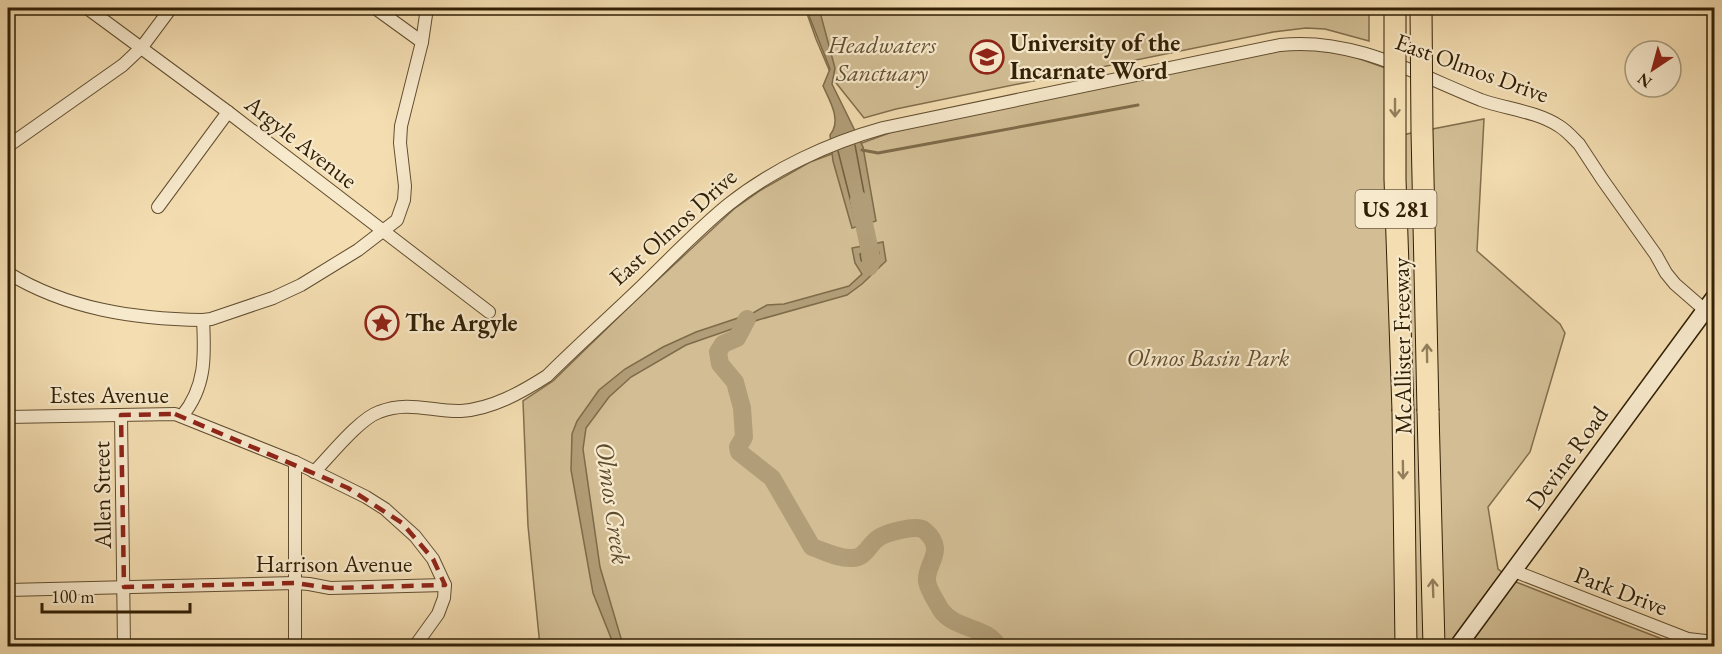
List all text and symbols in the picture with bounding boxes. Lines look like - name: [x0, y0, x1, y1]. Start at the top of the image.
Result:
- street label: East Olmos Drive: [1391, 25, 1553, 110]
- place label: University of the Incarnate Word: [1010, 27, 1180, 86]
- park label: Headwaters Sanctuary: [827, 29, 936, 88]
- school or university icon: University of the Incarnate Word: [969, 39, 1005, 75]
- north arrow: [1623, 39, 1683, 99]
- text: N: [1633, 68, 1656, 93]
- street label: Argyle Avenue: [238, 87, 364, 195]
- one-way arrow: [1389, 97, 1401, 117]
- street label: East Olmos Drive: [602, 161, 743, 292]
- road number: US 281: [1356, 190, 1436, 228]
- street label: McAllister Freeway: [1384, 257, 1419, 435]
- place icon: The Argyle: [364, 305, 400, 341]
- place label: The Argyle: [405, 307, 518, 339]
- park label: Olmos Basin Park: [1126, 342, 1290, 373]
- one-way arrow: [1421, 343, 1433, 363]
- street label: Estes Avenue: [49, 379, 169, 410]
- street label: Devine Road: [1519, 399, 1615, 516]
- street label: Allen Street: [85, 440, 118, 550]
- water label: Olmos Creek: [588, 440, 638, 567]
- one-way arrow: [1398, 459, 1409, 479]
- street label: Harrison Avenue: [256, 548, 412, 579]
- street label: Park Drive: [1570, 559, 1672, 622]
- scale bar: [42, 576, 190, 614]
- one-way arrow: [1427, 579, 1439, 599]
- text: 100 m: [51, 585, 95, 608]

